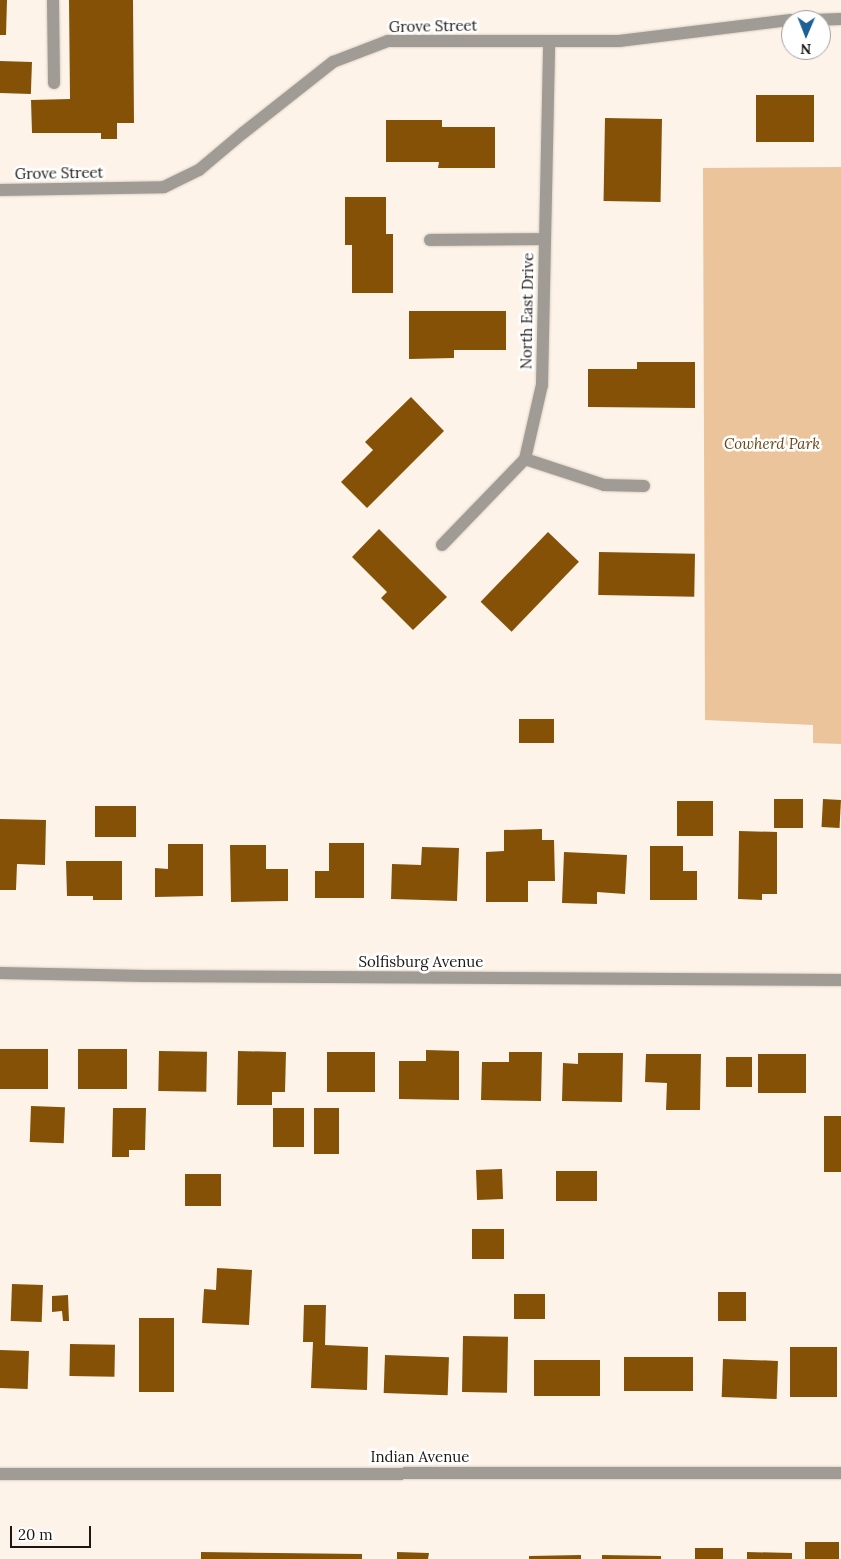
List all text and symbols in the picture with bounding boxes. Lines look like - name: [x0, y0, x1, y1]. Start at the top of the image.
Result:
- north arrow: [781, 10, 831, 60]
- street label: Grove Street: [389, 16, 477, 36]
- text: N: [800, 40, 811, 58]
- street label: Grove Street: [15, 163, 103, 183]
- street label: North East Drive: [517, 253, 537, 369]
- park label: Cowherd Park: [724, 435, 820, 453]
- street label: Solfisburg Avenue: [359, 953, 483, 971]
- street label: Indian Avenue: [371, 1448, 469, 1466]
- scale bar: [12, 1516, 94, 1548]
- text: 20 m: [18, 1525, 53, 1544]

